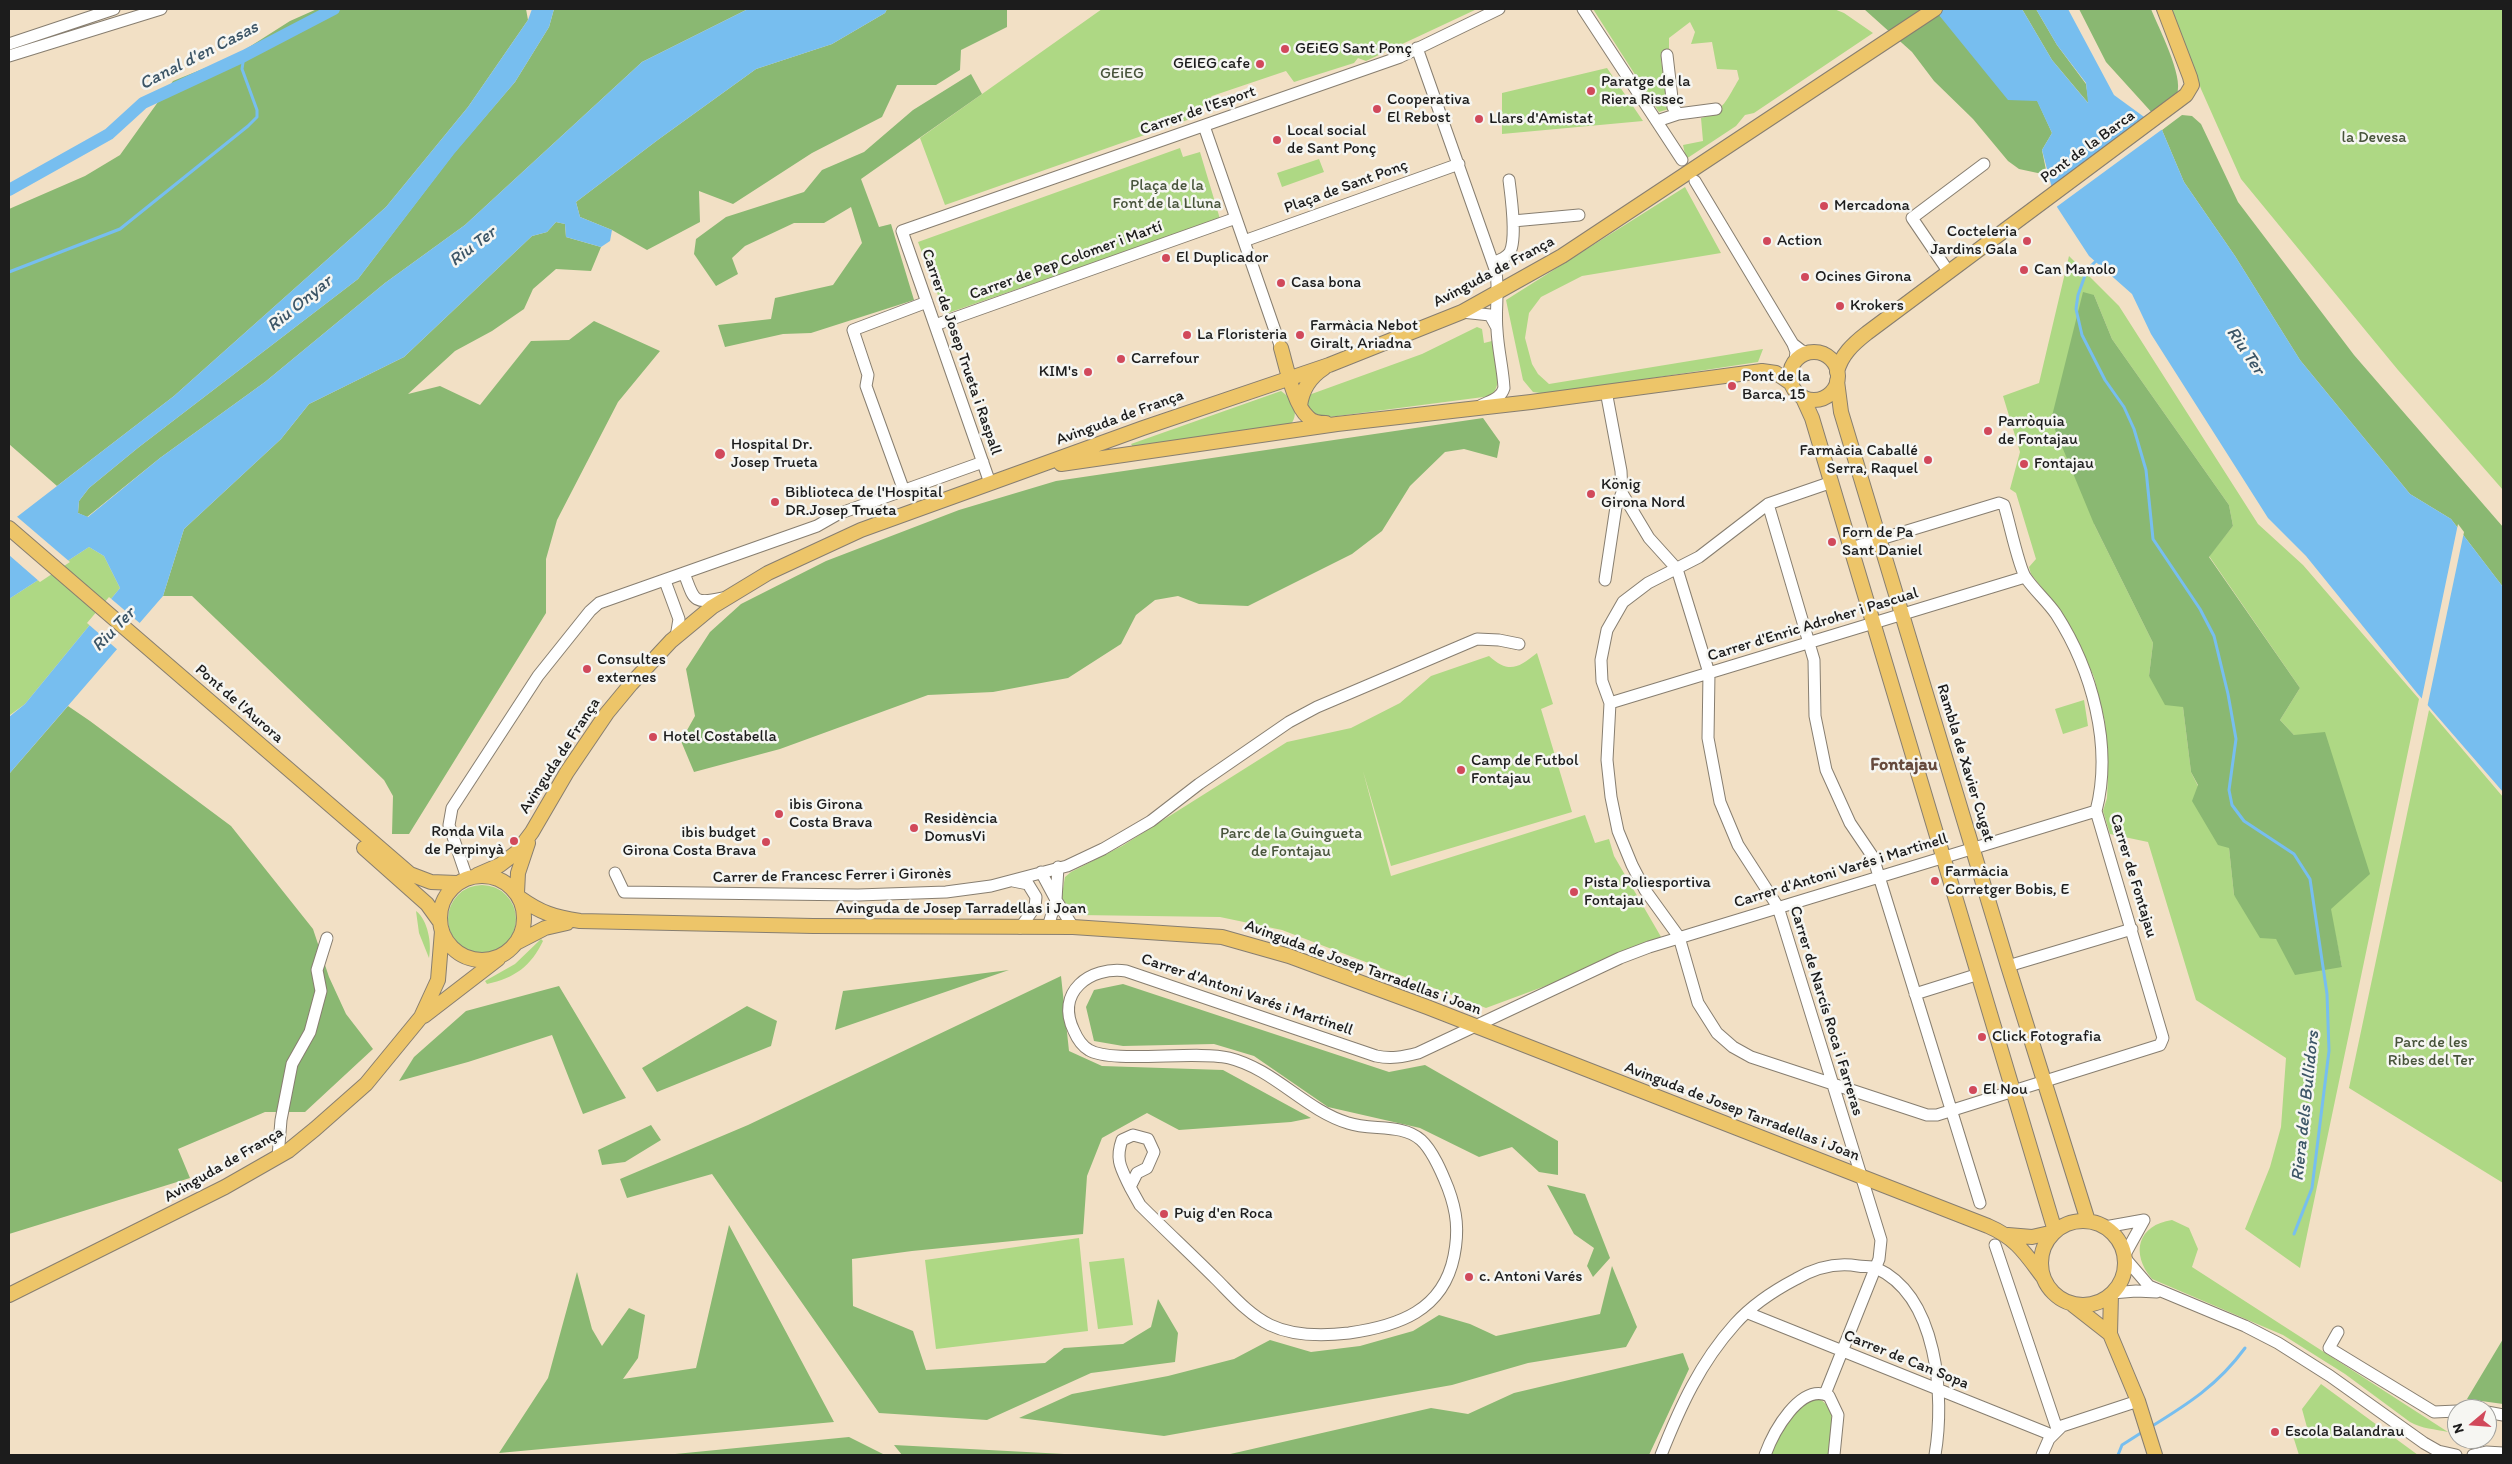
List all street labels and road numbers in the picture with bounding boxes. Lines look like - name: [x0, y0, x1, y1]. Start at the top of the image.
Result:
- street label: Carrer de l'Esport: [1138, 82, 1258, 140]
- street label: Pont de la Barca: [2037, 106, 2139, 188]
- street label: Plaça de Sant Ponç: [1281, 156, 1411, 218]
- street label: Carrer de Pep Colomer i Martí: [967, 217, 1165, 305]
- street label: Avinguda de França: [1430, 232, 1558, 312]
- street label: Carrer de Josep Trueta i Raspall: [917, 246, 1005, 458]
- street label: Avinguda de França: [1054, 386, 1186, 450]
- street label: Carrer d'Enric Adroher i Pascual: [1705, 584, 1921, 666]
- street label: Pont de l'Aurora: [191, 660, 287, 748]
- street label: Rambla de Xavier Cugat: [1932, 682, 1998, 844]
- street label: Avinguda de França: [515, 694, 605, 818]
- street label: Carrer de Fontajau: [2105, 812, 2161, 940]
- street label: Carrer d'Antoni Varés i Martinell: [1732, 829, 1950, 913]
- street label: Carrer de Francesc Ferrer i Gironès: [712, 864, 952, 888]
- street label: Avinguda de Josep Tarradellas i Joan: [836, 899, 1086, 919]
- street label: Carrer de Narcís Roca i Farreras: [1785, 904, 1867, 1118]
- street label: Avinguda de Josep Tarradellas i Joan: [1242, 916, 1484, 1020]
- street label: Carrer d'Antoni Varés i Martinell: [1139, 950, 1355, 1040]
- street label: Avinguda de Josep Tarradellas i Joan: [1622, 1058, 1862, 1166]
- street label: Avinguda de França: [161, 1123, 287, 1207]
- street label: Carrer de Can Sopa: [1841, 1326, 1971, 1394]

